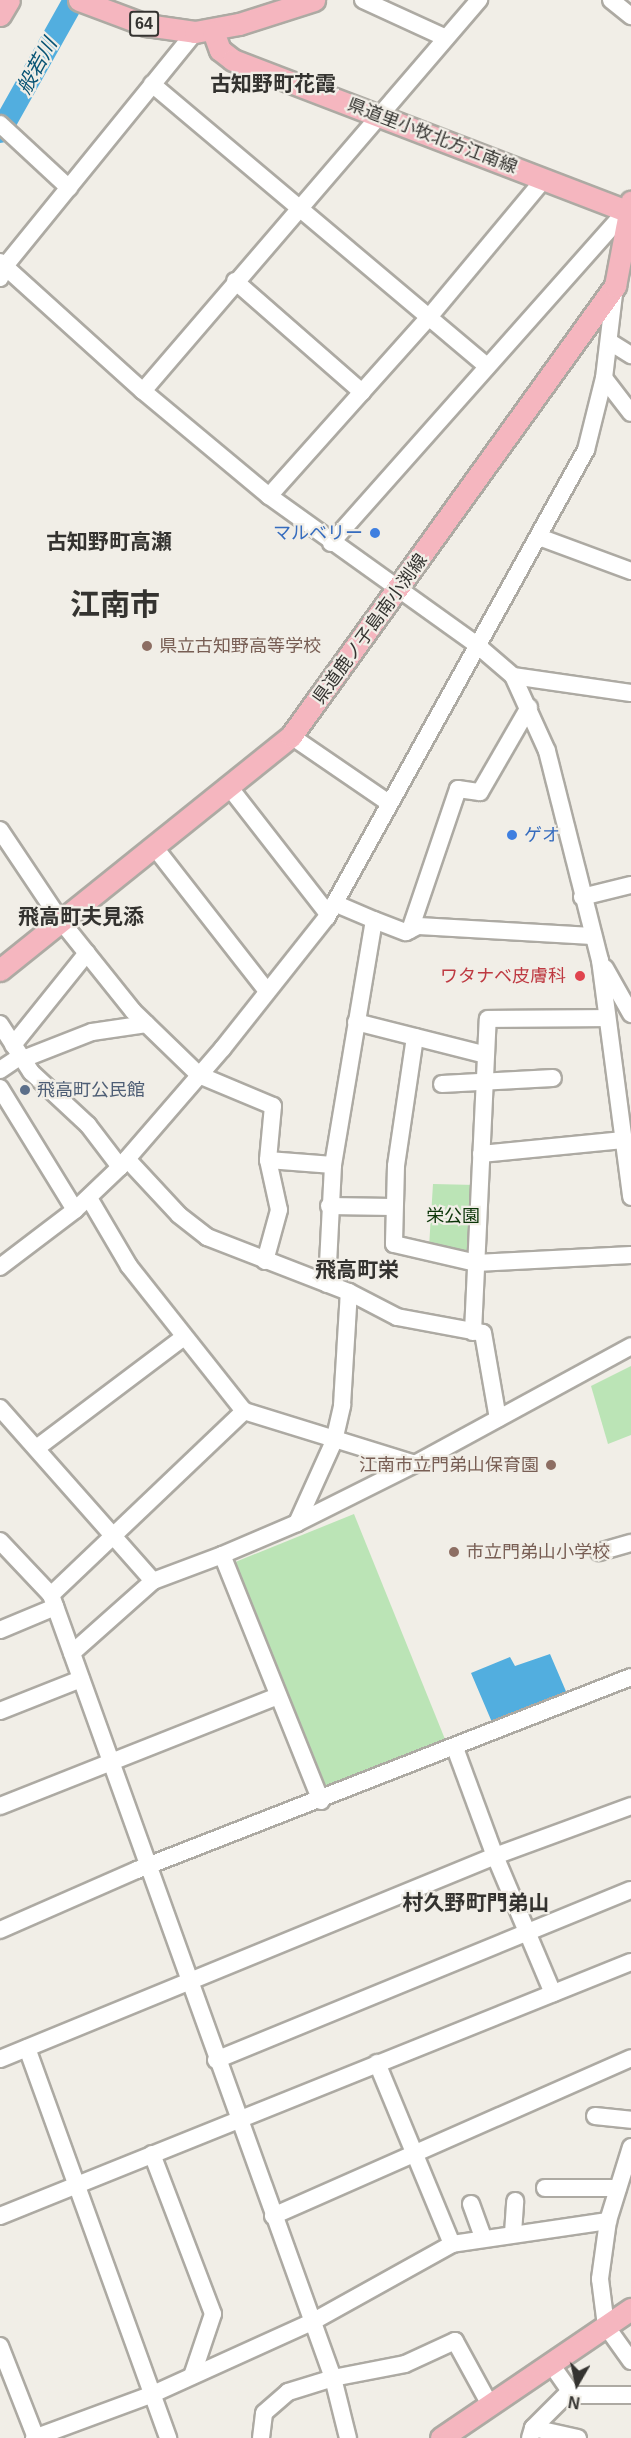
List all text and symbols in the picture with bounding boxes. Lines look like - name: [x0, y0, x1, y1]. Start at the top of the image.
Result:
- road number: 64: [129, 11, 159, 37]
- water label: 般若川: [12, 34, 62, 98]
- district label: 古知野町花霞: [210, 71, 336, 97]
- street label: 県道里小牧北方江南線: [344, 94, 520, 178]
- place label: マルベリー: [273, 522, 363, 544]
- marker: マルベリー: [368, 526, 382, 540]
- district label: 古知野町高瀬: [46, 529, 172, 555]
- street label: 県道鹿ノ子島南小渕線: [308, 550, 432, 708]
- district label: 江南市: [70, 587, 160, 623]
- place label: 県立古知野高等学校: [159, 635, 321, 657]
- marker: 県立古知野高等学校: [140, 639, 154, 653]
- place label: ゲオ: [524, 824, 560, 846]
- marker: ゲオ: [505, 828, 519, 842]
- district label: 飛高町夫見添: [18, 904, 144, 930]
- place label: ワタナベ皮膚科: [440, 965, 566, 987]
- marker: ワタナベ皮膚科: [571, 967, 589, 985]
- place label: 飛高町公民館: [37, 1079, 145, 1101]
- marker: 飛高町公民館: [18, 1083, 32, 1097]
- park label: 栄公園: [426, 1205, 480, 1227]
- district label: 飛高町栄: [315, 1257, 399, 1283]
- place label: 江南市立門弟山保育園: [359, 1454, 539, 1476]
- marker: 江南市立門弟山保育園: [544, 1458, 558, 1472]
- place label: 市立門弟山小学校: [466, 1541, 610, 1563]
- marker: 市立門弟山小学校: [447, 1545, 461, 1559]
- district label: 村久野町門弟山: [403, 1890, 549, 1916]
- north arrow: [547, 2354, 607, 2414]
- text: N: [567, 2393, 581, 2412]

